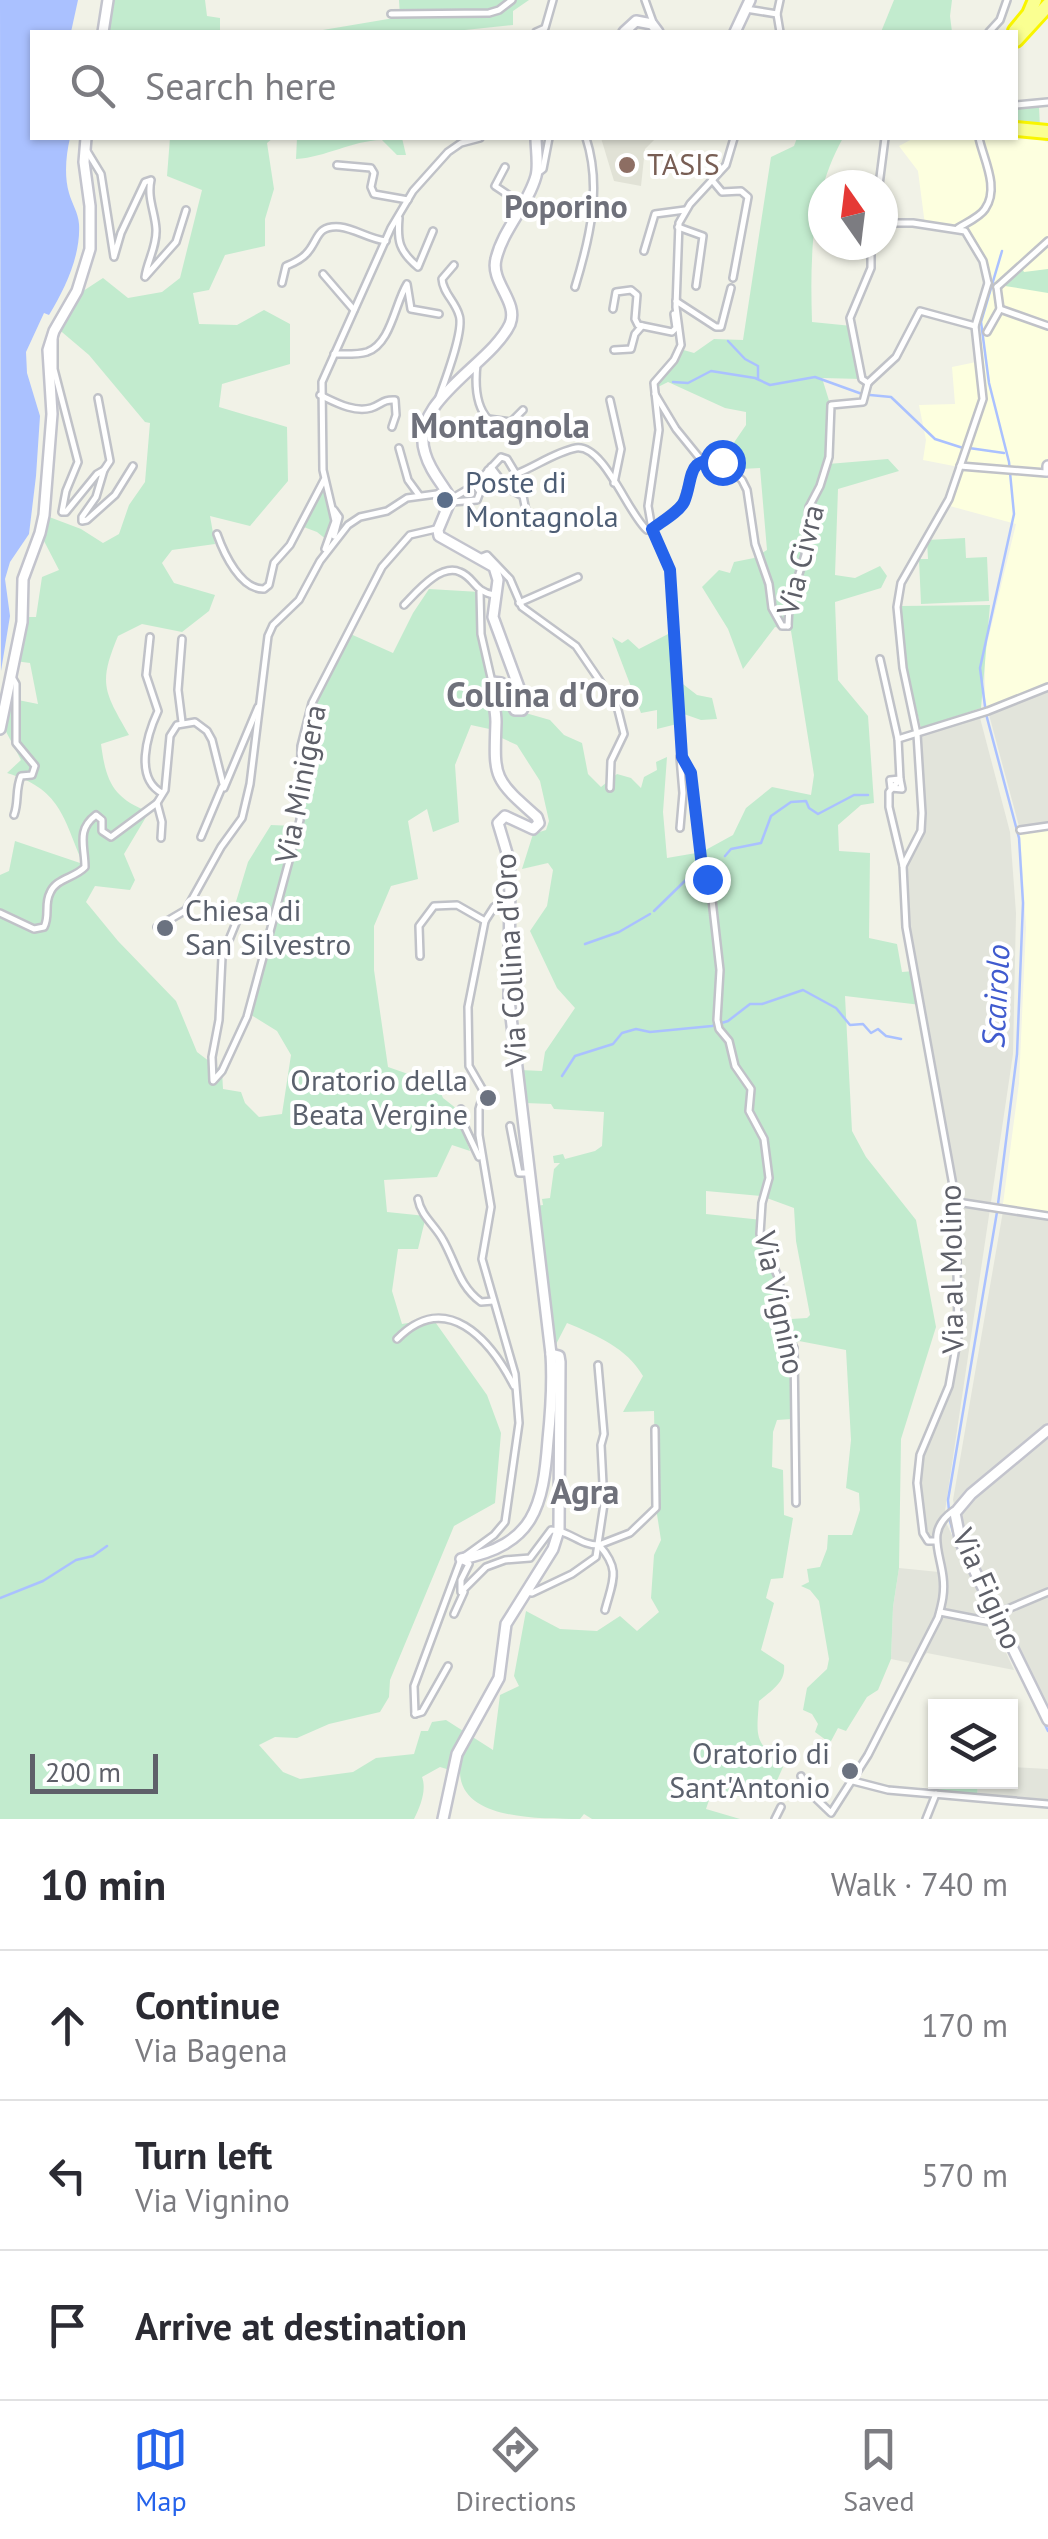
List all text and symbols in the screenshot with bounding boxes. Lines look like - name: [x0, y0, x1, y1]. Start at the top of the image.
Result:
- search box: [30, 30, 1018, 140]
- icon: search: [65, 58, 120, 113]
- text: Search here: [145, 61, 337, 110]
- place label: TASIS: [647, 144, 720, 183]
- marker: TASIS: [616, 154, 638, 176]
- north arrow: [808, 170, 898, 260]
- district label: Poporino: [504, 185, 628, 227]
- district label: Montagnola: [410, 402, 590, 448]
- route start: [700, 440, 746, 486]
- place label: Poste di Montagnola: [465, 462, 619, 535]
- marker: Poste di Montagnola: [434, 489, 456, 511]
- street label: Via Civra: [767, 500, 832, 620]
- district label: Collina d'Oro: [446, 671, 640, 717]
- street label: Via Minigera: [265, 701, 334, 867]
- street label: Via Collina d'Oro: [484, 853, 535, 1069]
- route end: [685, 857, 731, 903]
- place label: Chiesa di San Silvestro: [185, 890, 351, 963]
- marker: Chiesa di San Silvestro: [154, 917, 176, 939]
- water label: Scairolo: [971, 943, 1019, 1049]
- place label: Oratorio della Beata Vergine: [290, 1060, 468, 1133]
- marker: Oratorio della Beata Vergine: [477, 1087, 499, 1109]
- street label: Via al Molino: [930, 1184, 971, 1355]
- street label: Via Vignino: [746, 1227, 815, 1378]
- district label: Agra: [551, 1468, 619, 1514]
- street label: Via Figino: [944, 1521, 1032, 1655]
- map controls: [928, 1699, 1018, 1789]
- button: layers: [928, 1699, 1018, 1789]
- place label: Oratorio di Sant'Antonio: [669, 1733, 830, 1806]
- scale bar: [30, 1749, 158, 1794]
- text: 200 m: [45, 1753, 121, 1790]
- marker: Oratorio di Sant'Antonio: [839, 1760, 861, 1782]
- text: 10 min: [40, 1857, 166, 1912]
- text: Walk · 740 m: [831, 1863, 1008, 1905]
- text: Continue: [135, 1980, 280, 2029]
- icon: ahead: [40, 1998, 95, 2053]
- text: 170 m: [921, 2004, 1008, 2046]
- text: Via Bagena: [135, 2029, 288, 2071]
- text: Turn left: [135, 2130, 272, 2179]
- icon: left: [40, 2148, 95, 2203]
- text: 570 m: [921, 2154, 1008, 2196]
- text: Via Vignino: [135, 2179, 290, 2221]
- icon: arrive: [40, 2298, 95, 2353]
- text: Arrive at destination: [135, 2301, 467, 2350]
- tab: Map: [133, 2422, 188, 2519]
- tab: Directions: [455, 2422, 576, 2519]
- tab: Saved: [843, 2422, 915, 2519]

